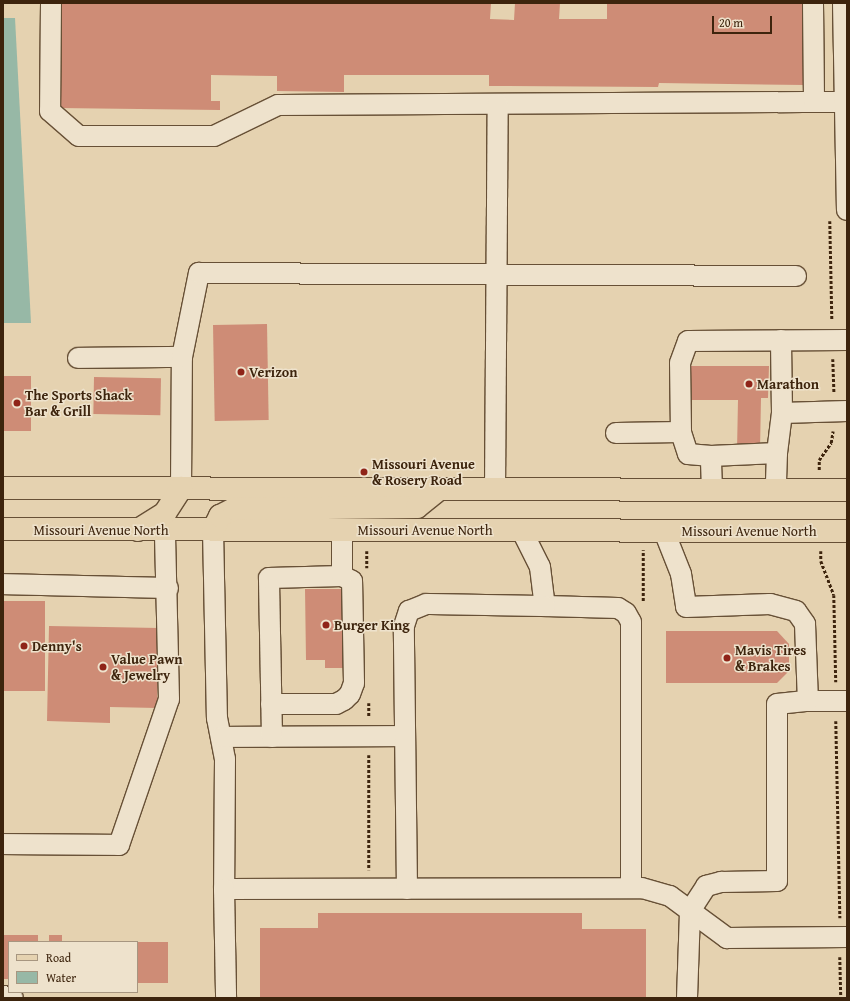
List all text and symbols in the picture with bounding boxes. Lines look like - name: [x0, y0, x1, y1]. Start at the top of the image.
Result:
- scale bar: [714, 8, 774, 34]
- text: 20 m: [719, 14, 743, 31]
- place label: Verizon: [249, 364, 298, 380]
- marker: Verizon: [236, 367, 246, 377]
- place label: Marathon: [757, 376, 819, 392]
- marker: Marathon: [744, 379, 754, 389]
- place label: The Sports Shack Bar & Grill: [25, 387, 132, 420]
- marker: The Sports Shack Bar & Grill: [12, 398, 22, 408]
- place label: Missouri Avenue & Rosery Road: [372, 456, 475, 488]
- marker: Missouri Avenue & Rosery Road: [359, 467, 369, 477]
- street label: Missouri Avenue North: [34, 522, 168, 538]
- street label: Missouri Avenue North: [358, 522, 492, 538]
- street label: Missouri Avenue North: [682, 523, 816, 539]
- place label: Burger King: [334, 617, 410, 633]
- marker: Burger King: [321, 620, 331, 630]
- place label: Denny's: [32, 638, 82, 654]
- marker: Denny's: [19, 641, 29, 651]
- place label: Mavis Tires & Brakes: [735, 642, 806, 674]
- place label: Value Pawn & Jewelry: [111, 651, 183, 684]
- marker: Mavis Tires & Brakes: [722, 653, 732, 663]
- marker: Value Pawn & Jewelry: [98, 662, 108, 672]
- legend: [8, 941, 138, 993]
- text: Road: [46, 949, 71, 966]
- text: Water: [46, 969, 76, 986]

